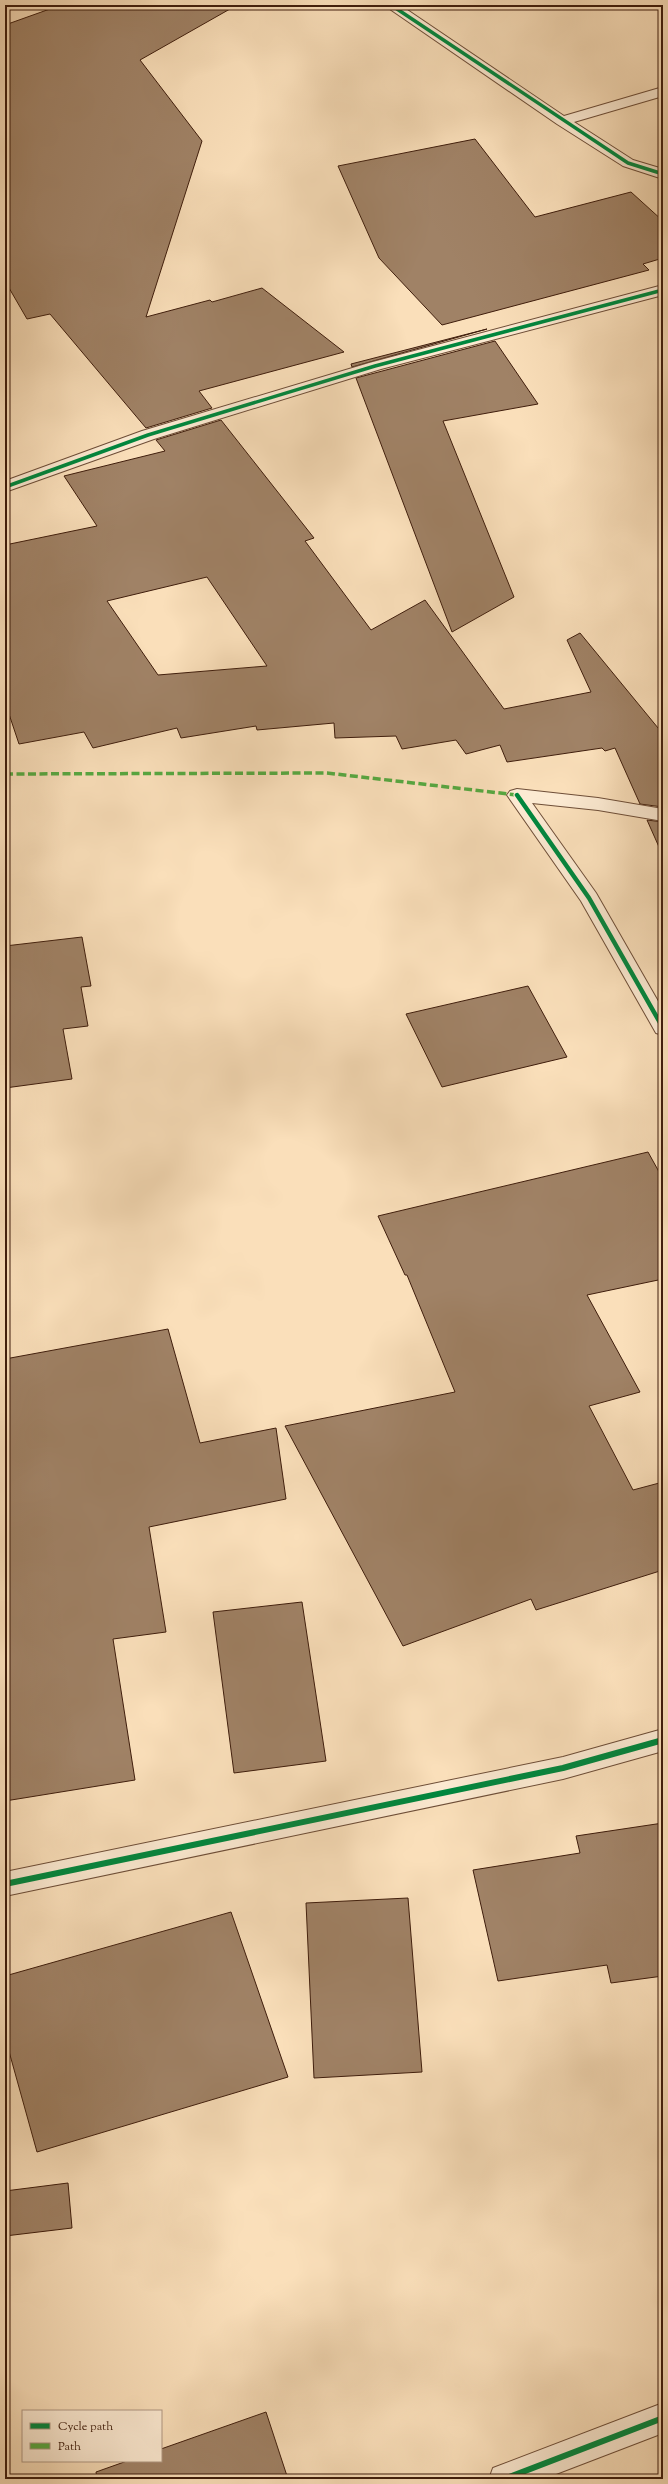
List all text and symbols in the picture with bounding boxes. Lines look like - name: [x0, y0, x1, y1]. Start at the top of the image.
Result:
- legend: [22, 2410, 162, 2462]
- text: Cycle path: [58, 2418, 113, 2436]
- text: Path: [58, 2438, 81, 2456]

